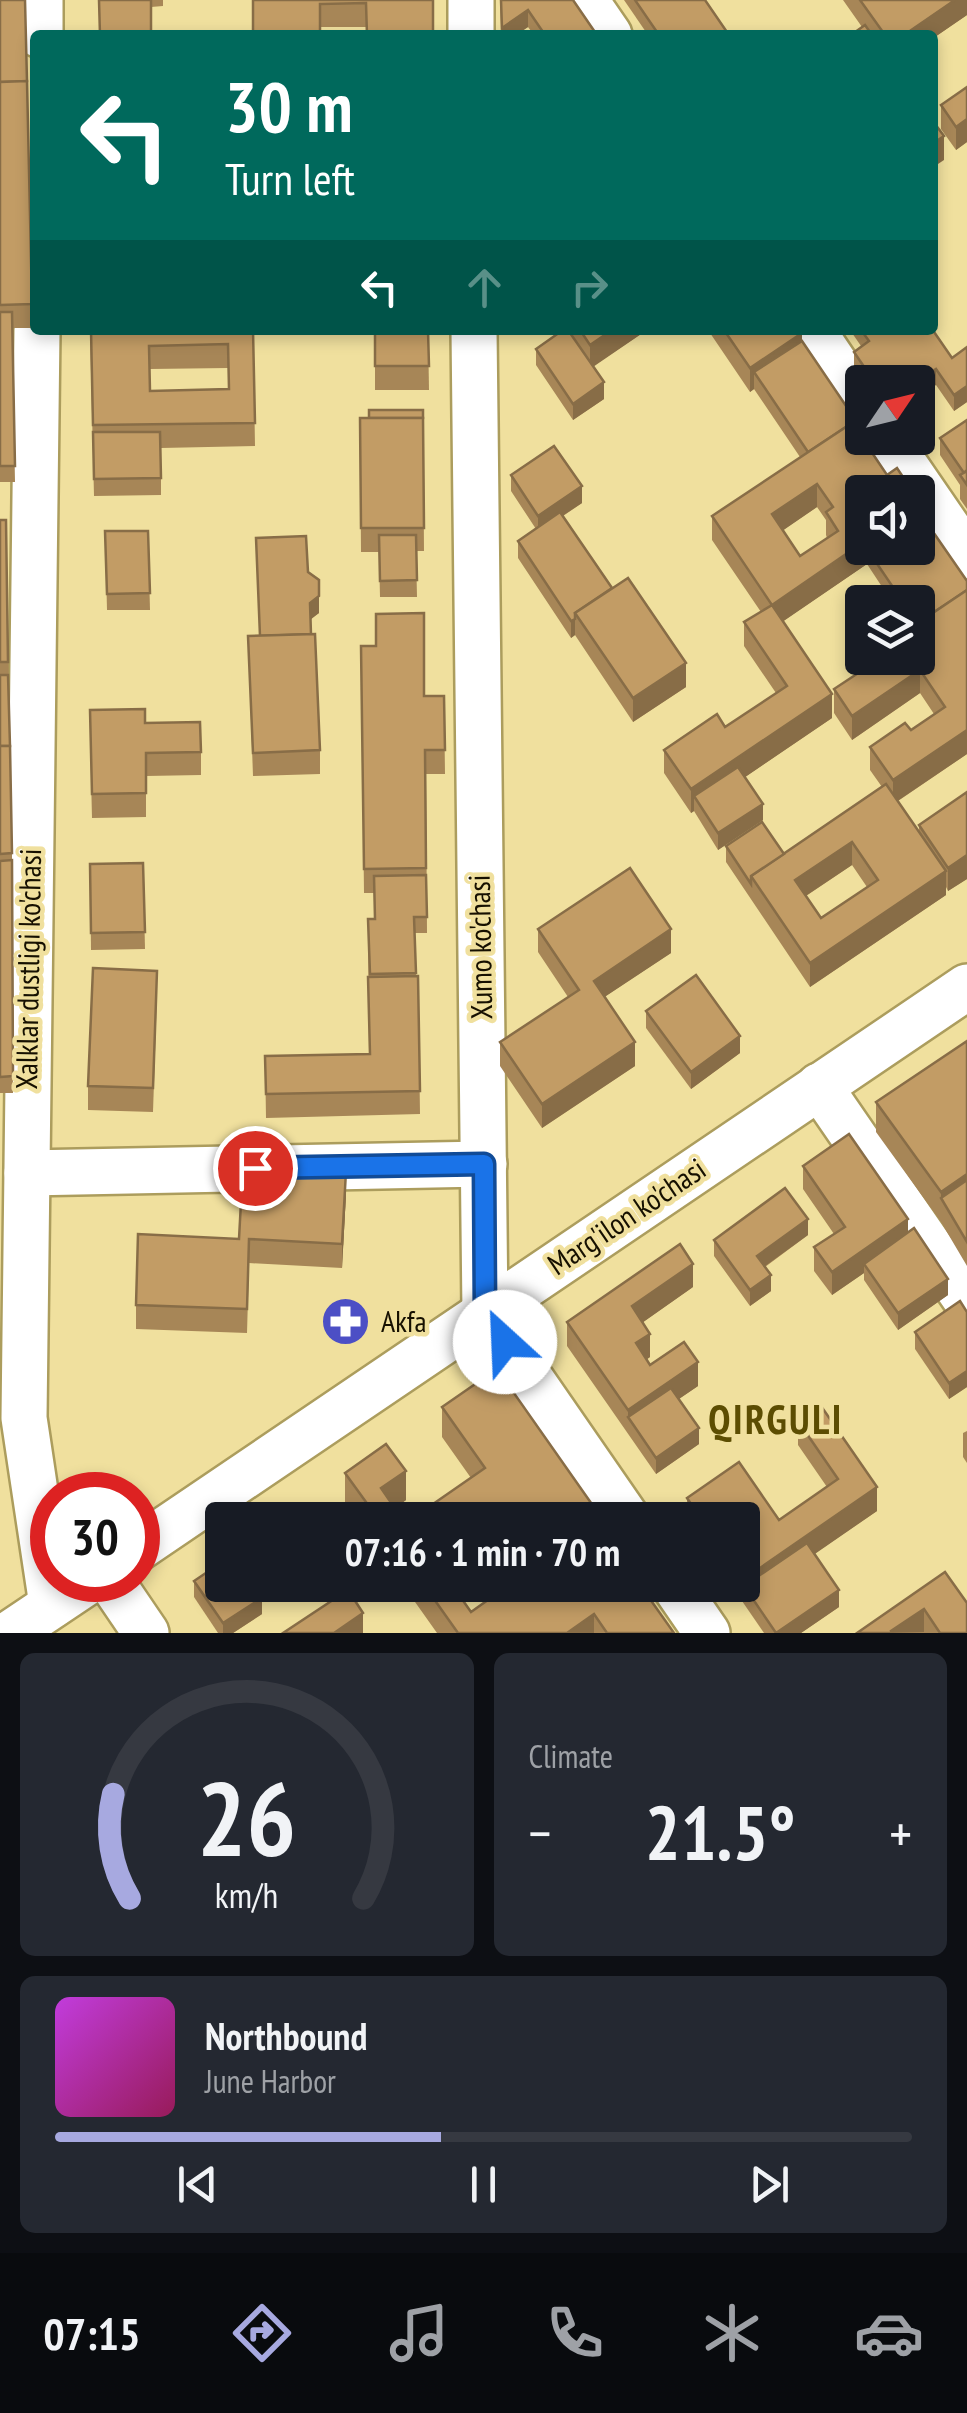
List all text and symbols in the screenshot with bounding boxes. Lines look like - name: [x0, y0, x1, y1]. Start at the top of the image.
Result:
- text: 30 m: [225, 61, 353, 151]
- icon: left: [60, 70, 190, 200]
- text: Turn left: [225, 149, 355, 207]
- icon: left: [352, 260, 407, 315]
- icon: ahead: [457, 260, 512, 315]
- icon: right: [562, 260, 617, 315]
- north arrow: [845, 365, 935, 455]
- map controls: [845, 365, 935, 675]
- button: sound: [845, 475, 935, 565]
- button: layers: [845, 585, 935, 675]
- street label: Xalklar dustligi ko'chasi: [6, 848, 49, 1090]
- street label: Xumo ko'chasi: [459, 874, 500, 1020]
- pin: [213, 1126, 298, 1211]
- icon: arrive: [228, 1141, 283, 1196]
- street label: Marg'ilon ko'chasi: [540, 1149, 713, 1283]
- position arrow: [453, 1290, 557, 1394]
- pharmacy icon: Akfa: [320, 1296, 372, 1348]
- place label: Akfa: [381, 1301, 427, 1340]
- district label: QIRGULI: [708, 1393, 844, 1445]
- speed limit sign: 30: [30, 1472, 160, 1602]
- text: 07:16 · 1 min · 70 m: [345, 1527, 620, 1576]
- text: Climate: [529, 1735, 613, 1777]
- text: 26: [197, 1750, 296, 1885]
- text: 21.5°: [645, 1784, 796, 1881]
- text: −: [529, 1797, 551, 1868]
- text: +: [889, 1797, 912, 1868]
- text: km/h: [215, 1872, 278, 1918]
- text: Northbound: [205, 2011, 367, 2060]
- text: June Harbor: [205, 2060, 336, 2102]
- icon: previous: [170, 2157, 225, 2212]
- icon: pause: [456, 2157, 511, 2212]
- icon: next: [742, 2157, 797, 2212]
- icon: directions: [227, 2298, 297, 2368]
- icon: music: [384, 2298, 454, 2368]
- icon: phone: [540, 2298, 610, 2368]
- icon: climate: [697, 2298, 767, 2368]
- icon: car: [854, 2298, 924, 2368]
- text: 07:15: [43, 2304, 141, 2362]

